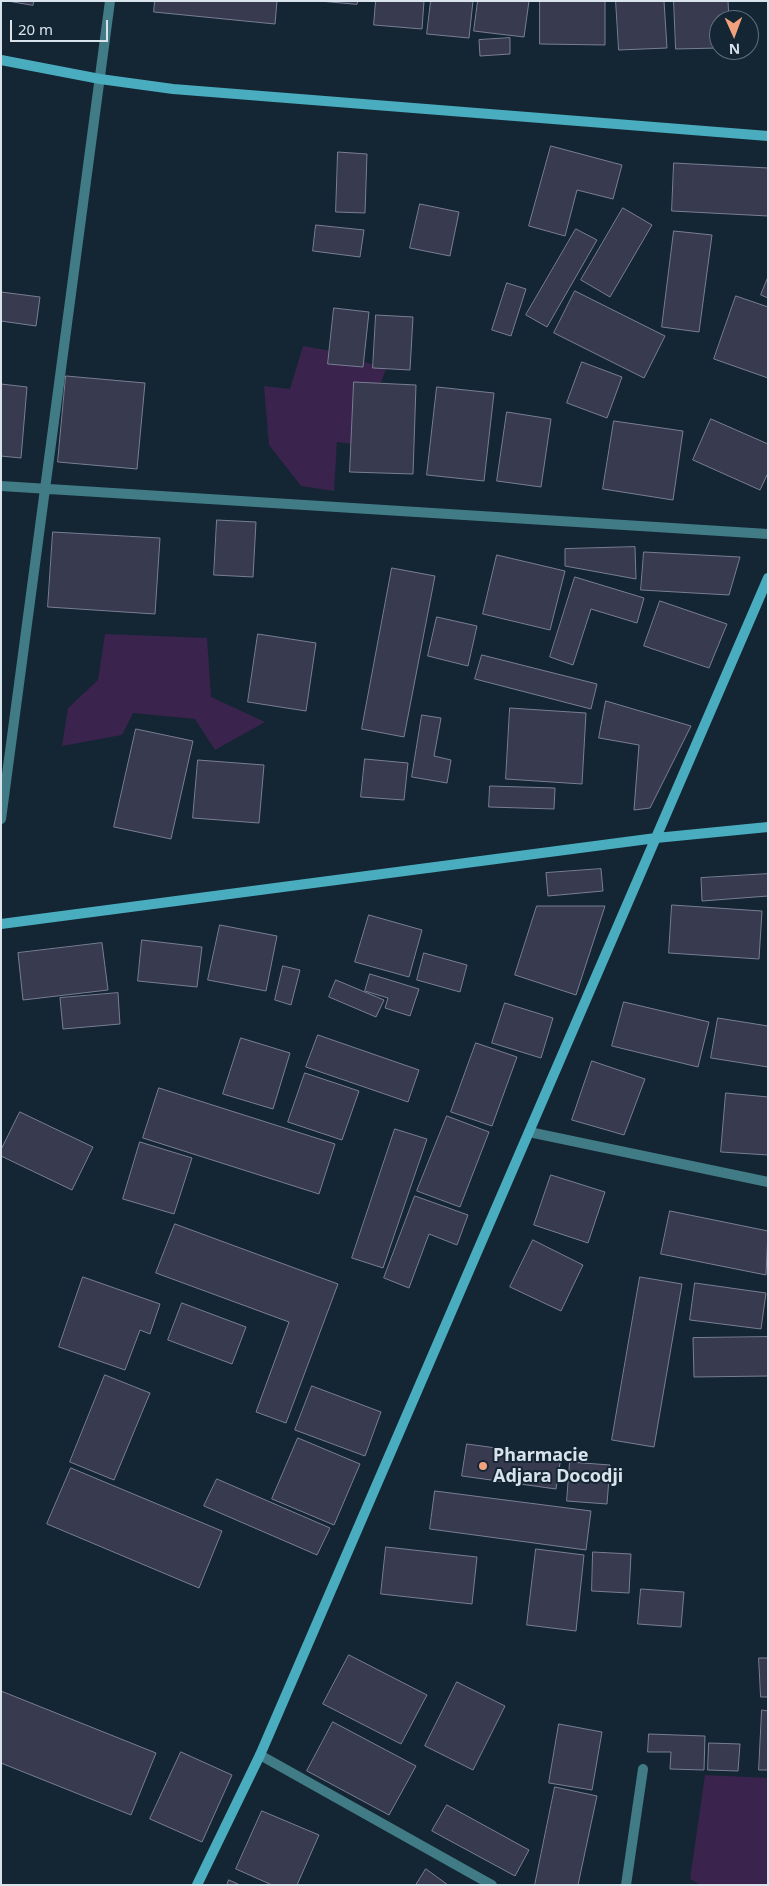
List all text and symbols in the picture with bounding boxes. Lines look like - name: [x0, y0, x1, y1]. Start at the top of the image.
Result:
- scale bar: [12, 10, 110, 42]
- north arrow: [709, 10, 759, 60]
- text: 20 m: [18, 19, 53, 39]
- text: N: [728, 40, 741, 59]
- place label: Pharmacie Adjara Docodji: [493, 1445, 623, 1488]
- marker: Pharmacie Adjara Docodji: [477, 1460, 489, 1472]

